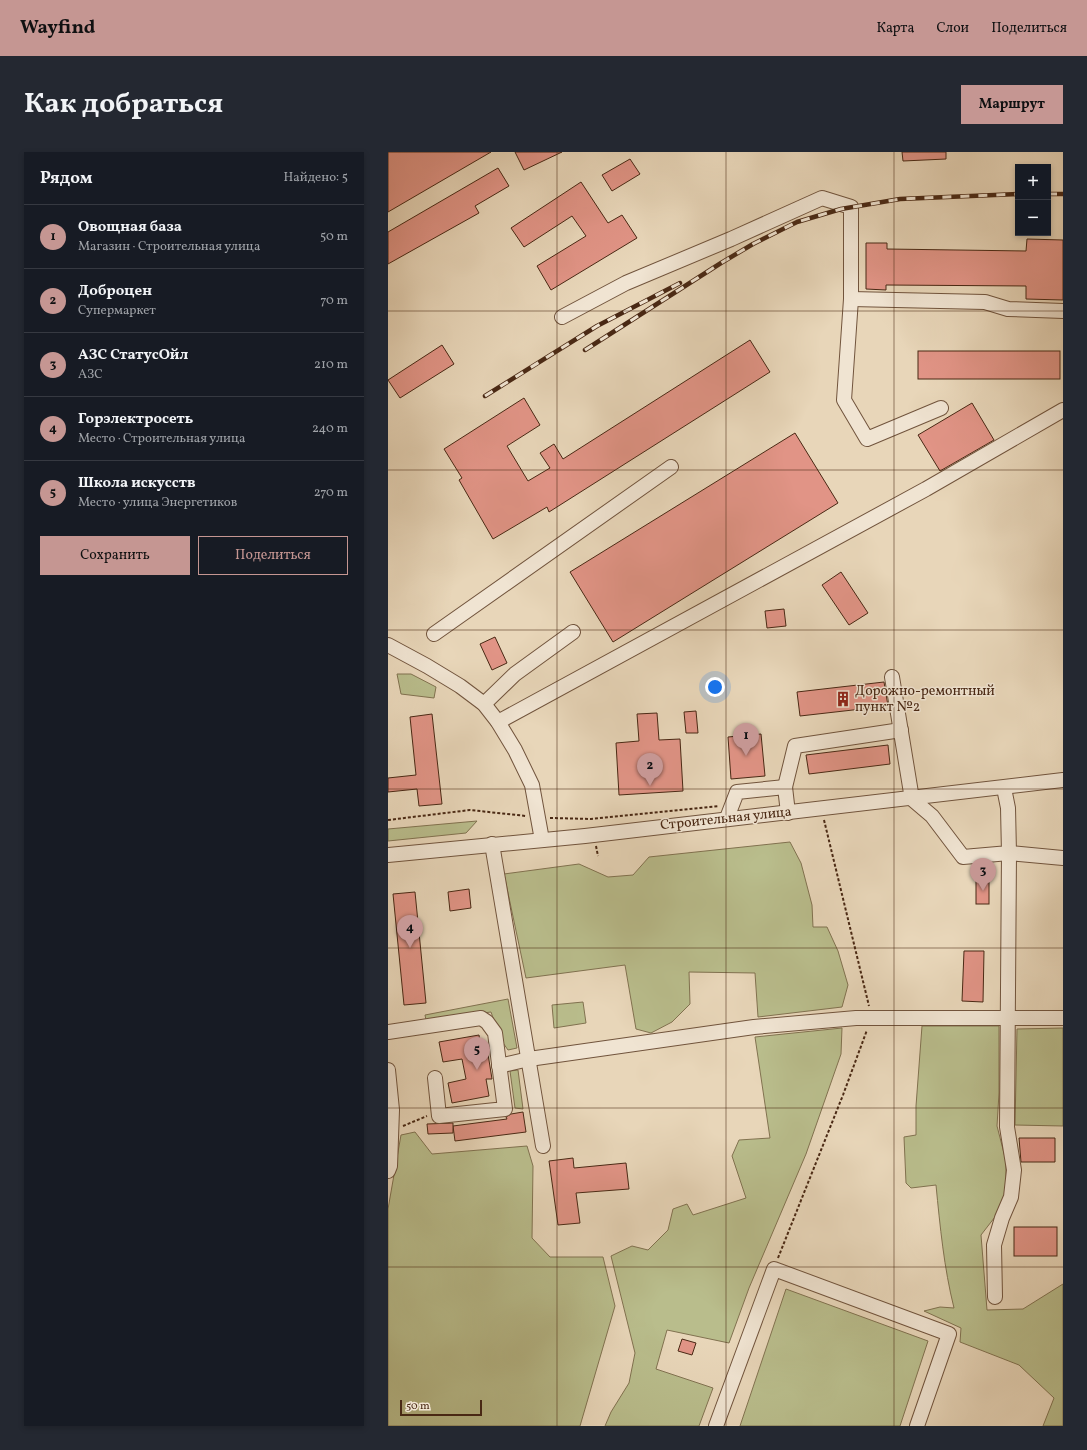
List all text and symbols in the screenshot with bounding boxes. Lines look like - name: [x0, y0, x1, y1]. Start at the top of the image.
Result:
- text: Wayfind: [20, 15, 95, 41]
- text: Карта: [876, 19, 914, 38]
- text: Слои: [936, 19, 969, 38]
- text: Поделиться: [991, 19, 1067, 38]
- text: Как добраться: [24, 85, 223, 124]
- button: Маршрут: [961, 85, 1063, 124]
- map controls: [1015, 164, 1051, 236]
- button: +: [1015, 164, 1051, 200]
- text: Рядом: [40, 167, 93, 190]
- text: Найдено: 5: [284, 169, 348, 187]
- button: −: [1015, 200, 1051, 236]
- text: Овощная база: [78, 217, 182, 238]
- text: 1: [50, 228, 56, 246]
- text: 50 m: [320, 228, 348, 246]
- text: Магазин · Строительная улица: [78, 238, 260, 256]
- text: Доброцен: [78, 281, 152, 302]
- text: 2: [50, 292, 56, 310]
- text: 70 m: [320, 292, 348, 310]
- text: Супермаркет: [78, 302, 156, 320]
- text: АЗС СтатусОйл: [78, 345, 188, 366]
- text: 3: [50, 356, 56, 374]
- text: 210 m: [314, 356, 348, 374]
- text: АЗС: [78, 366, 103, 384]
- text: Горэлектросеть: [78, 409, 193, 430]
- text: 4: [49, 420, 57, 438]
- text: 240 m: [312, 420, 348, 438]
- text: Место · Строительная улица: [78, 430, 245, 448]
- text: Школа искусств: [78, 473, 196, 494]
- text: 5: [50, 484, 56, 502]
- text: 270 m: [314, 484, 348, 502]
- text: Место · улица Энергетиков: [78, 494, 237, 512]
- button: Сохранить: [40, 536, 190, 575]
- button: Поделиться: [198, 536, 348, 575]
- your location: [705, 677, 725, 697]
- place label: Дорожно-ремонтный пункт №2: [855, 682, 995, 717]
- building icon: Дорожно-ремонтный пункт №2: [834, 690, 852, 708]
- pin: 1: [733, 723, 759, 756]
- pin: 2: [637, 753, 663, 786]
- street label: Строительная улица: [659, 803, 793, 835]
- pin: 3: [970, 858, 996, 891]
- pin: 4: [397, 915, 423, 948]
- pin: 5: [464, 1037, 490, 1070]
- scale bar: [400, 1398, 482, 1417]
- text: 50 m: [406, 1399, 430, 1414]

